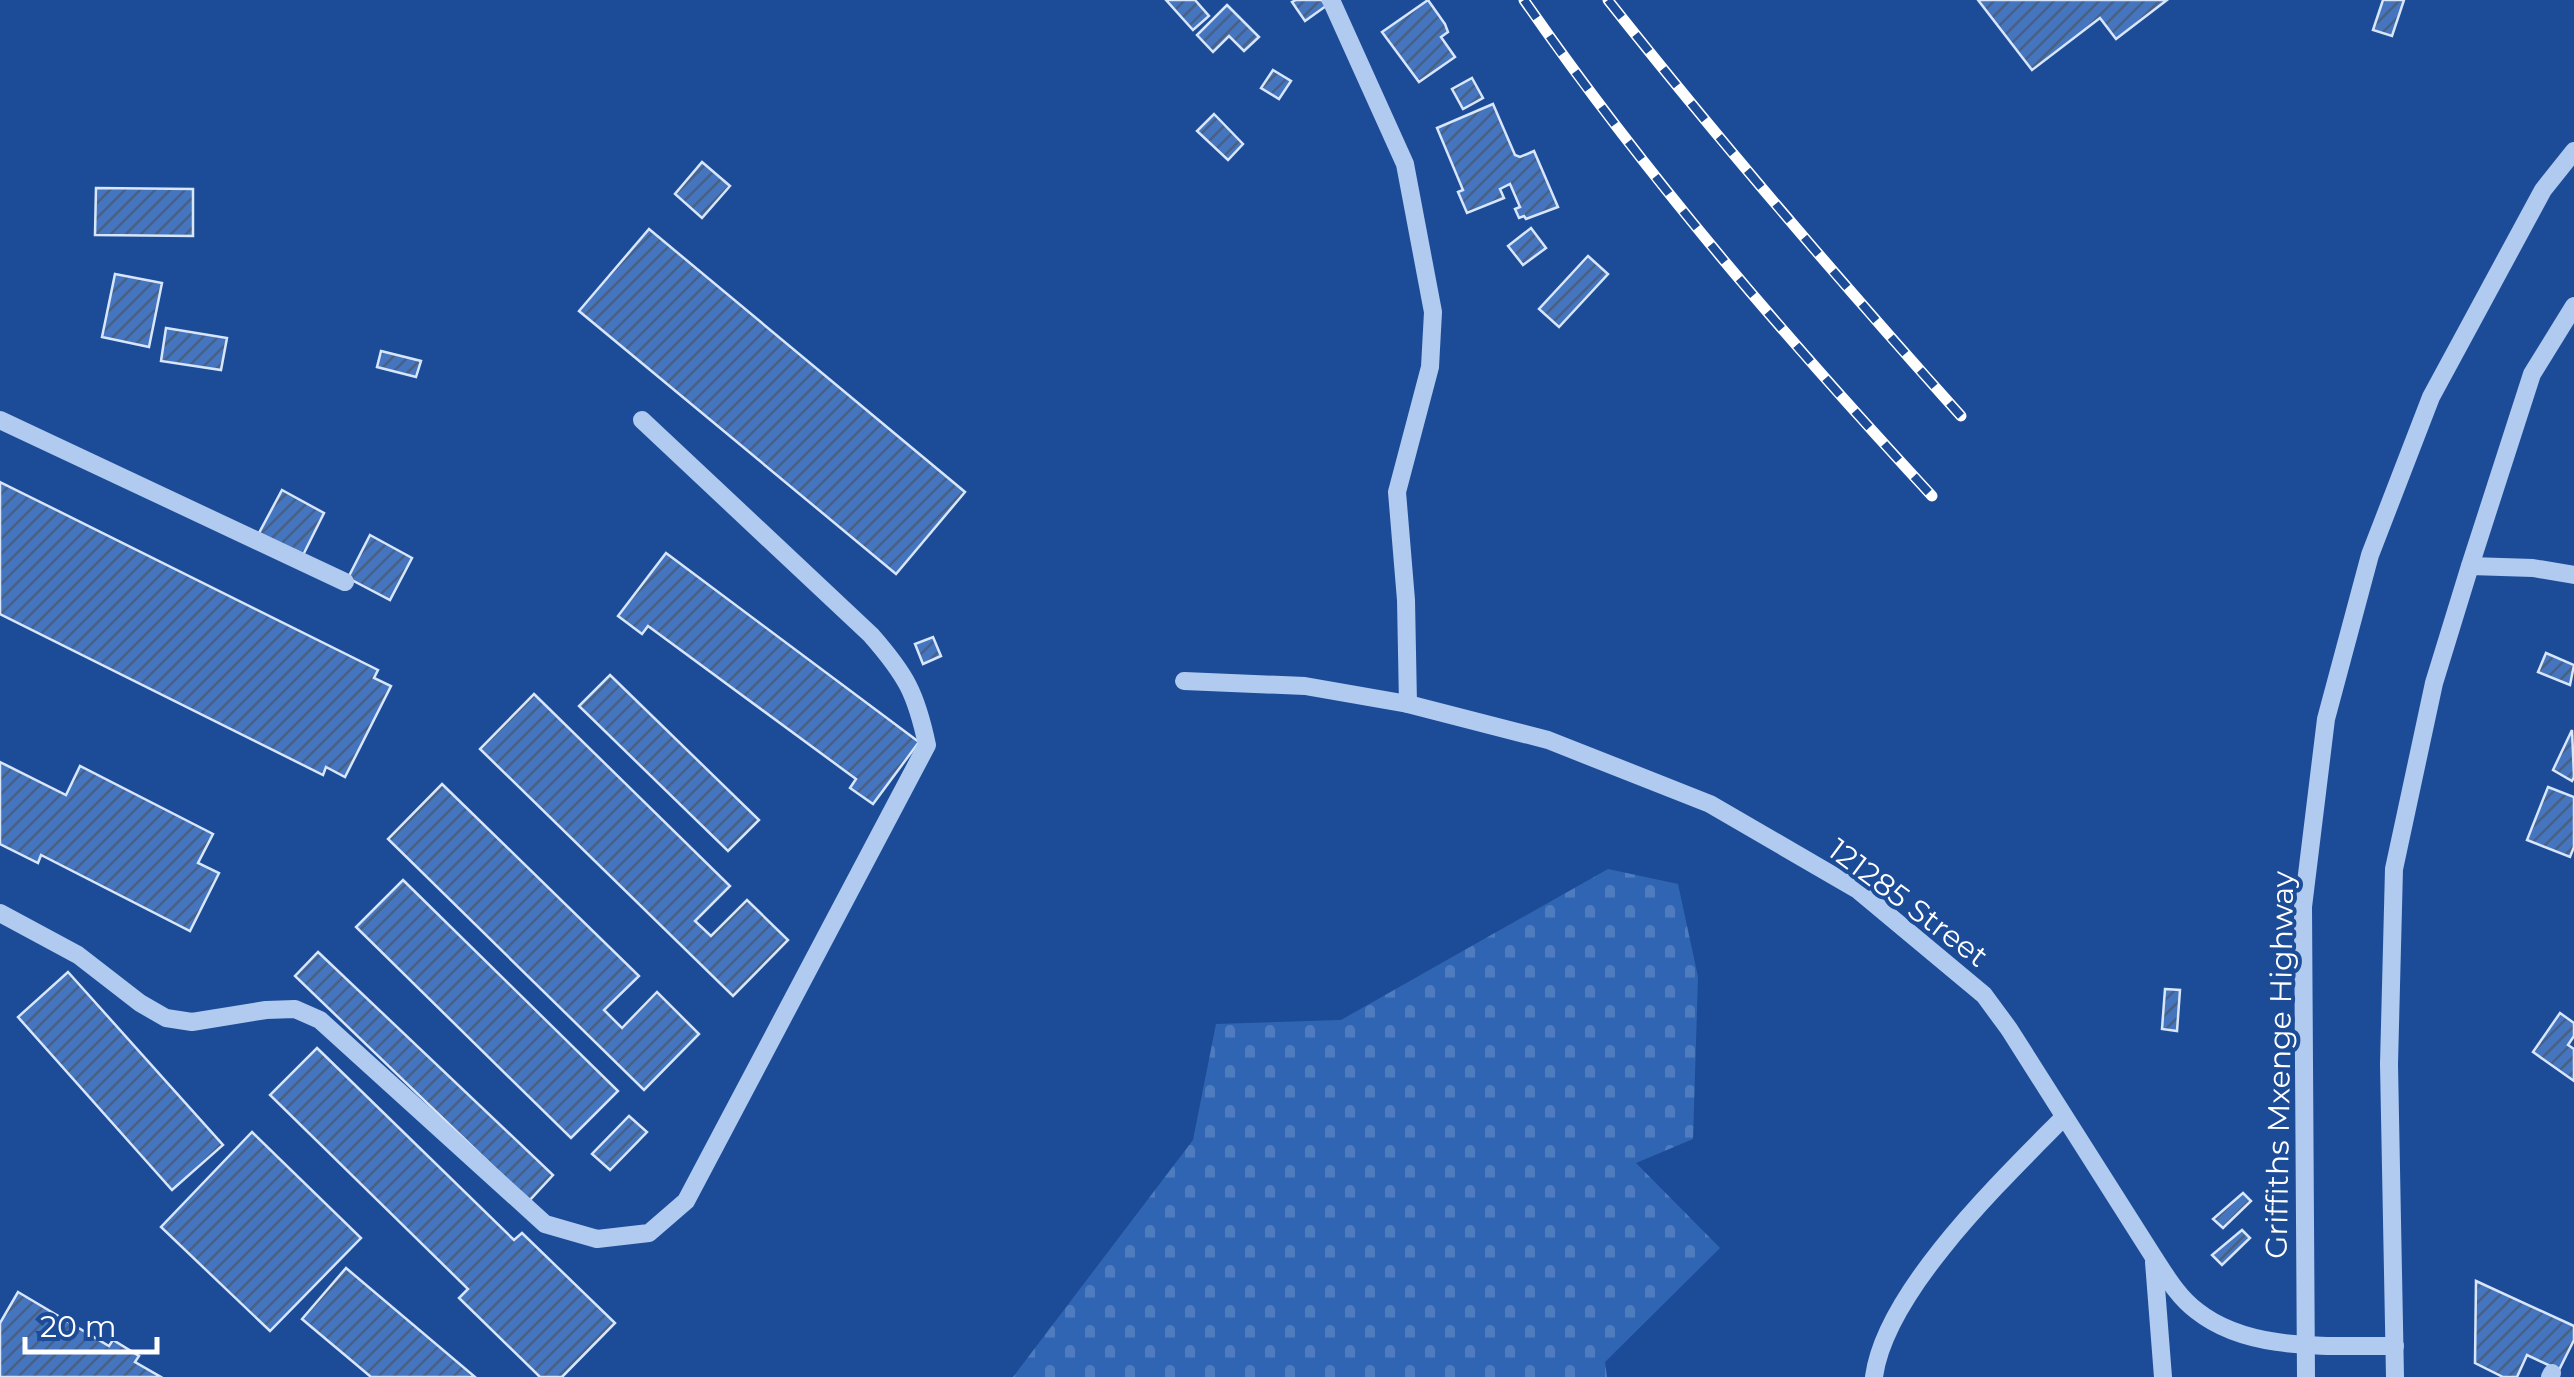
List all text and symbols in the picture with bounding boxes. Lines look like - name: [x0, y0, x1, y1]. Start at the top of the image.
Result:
- street label: 121285 Street: [1821, 831, 1995, 975]
- street label: Griffiths Mxenge Highway: [2258, 870, 2301, 1259]
- scale bar: [25, 1292, 158, 1354]
- text: 20 m: [40, 1308, 117, 1345]

